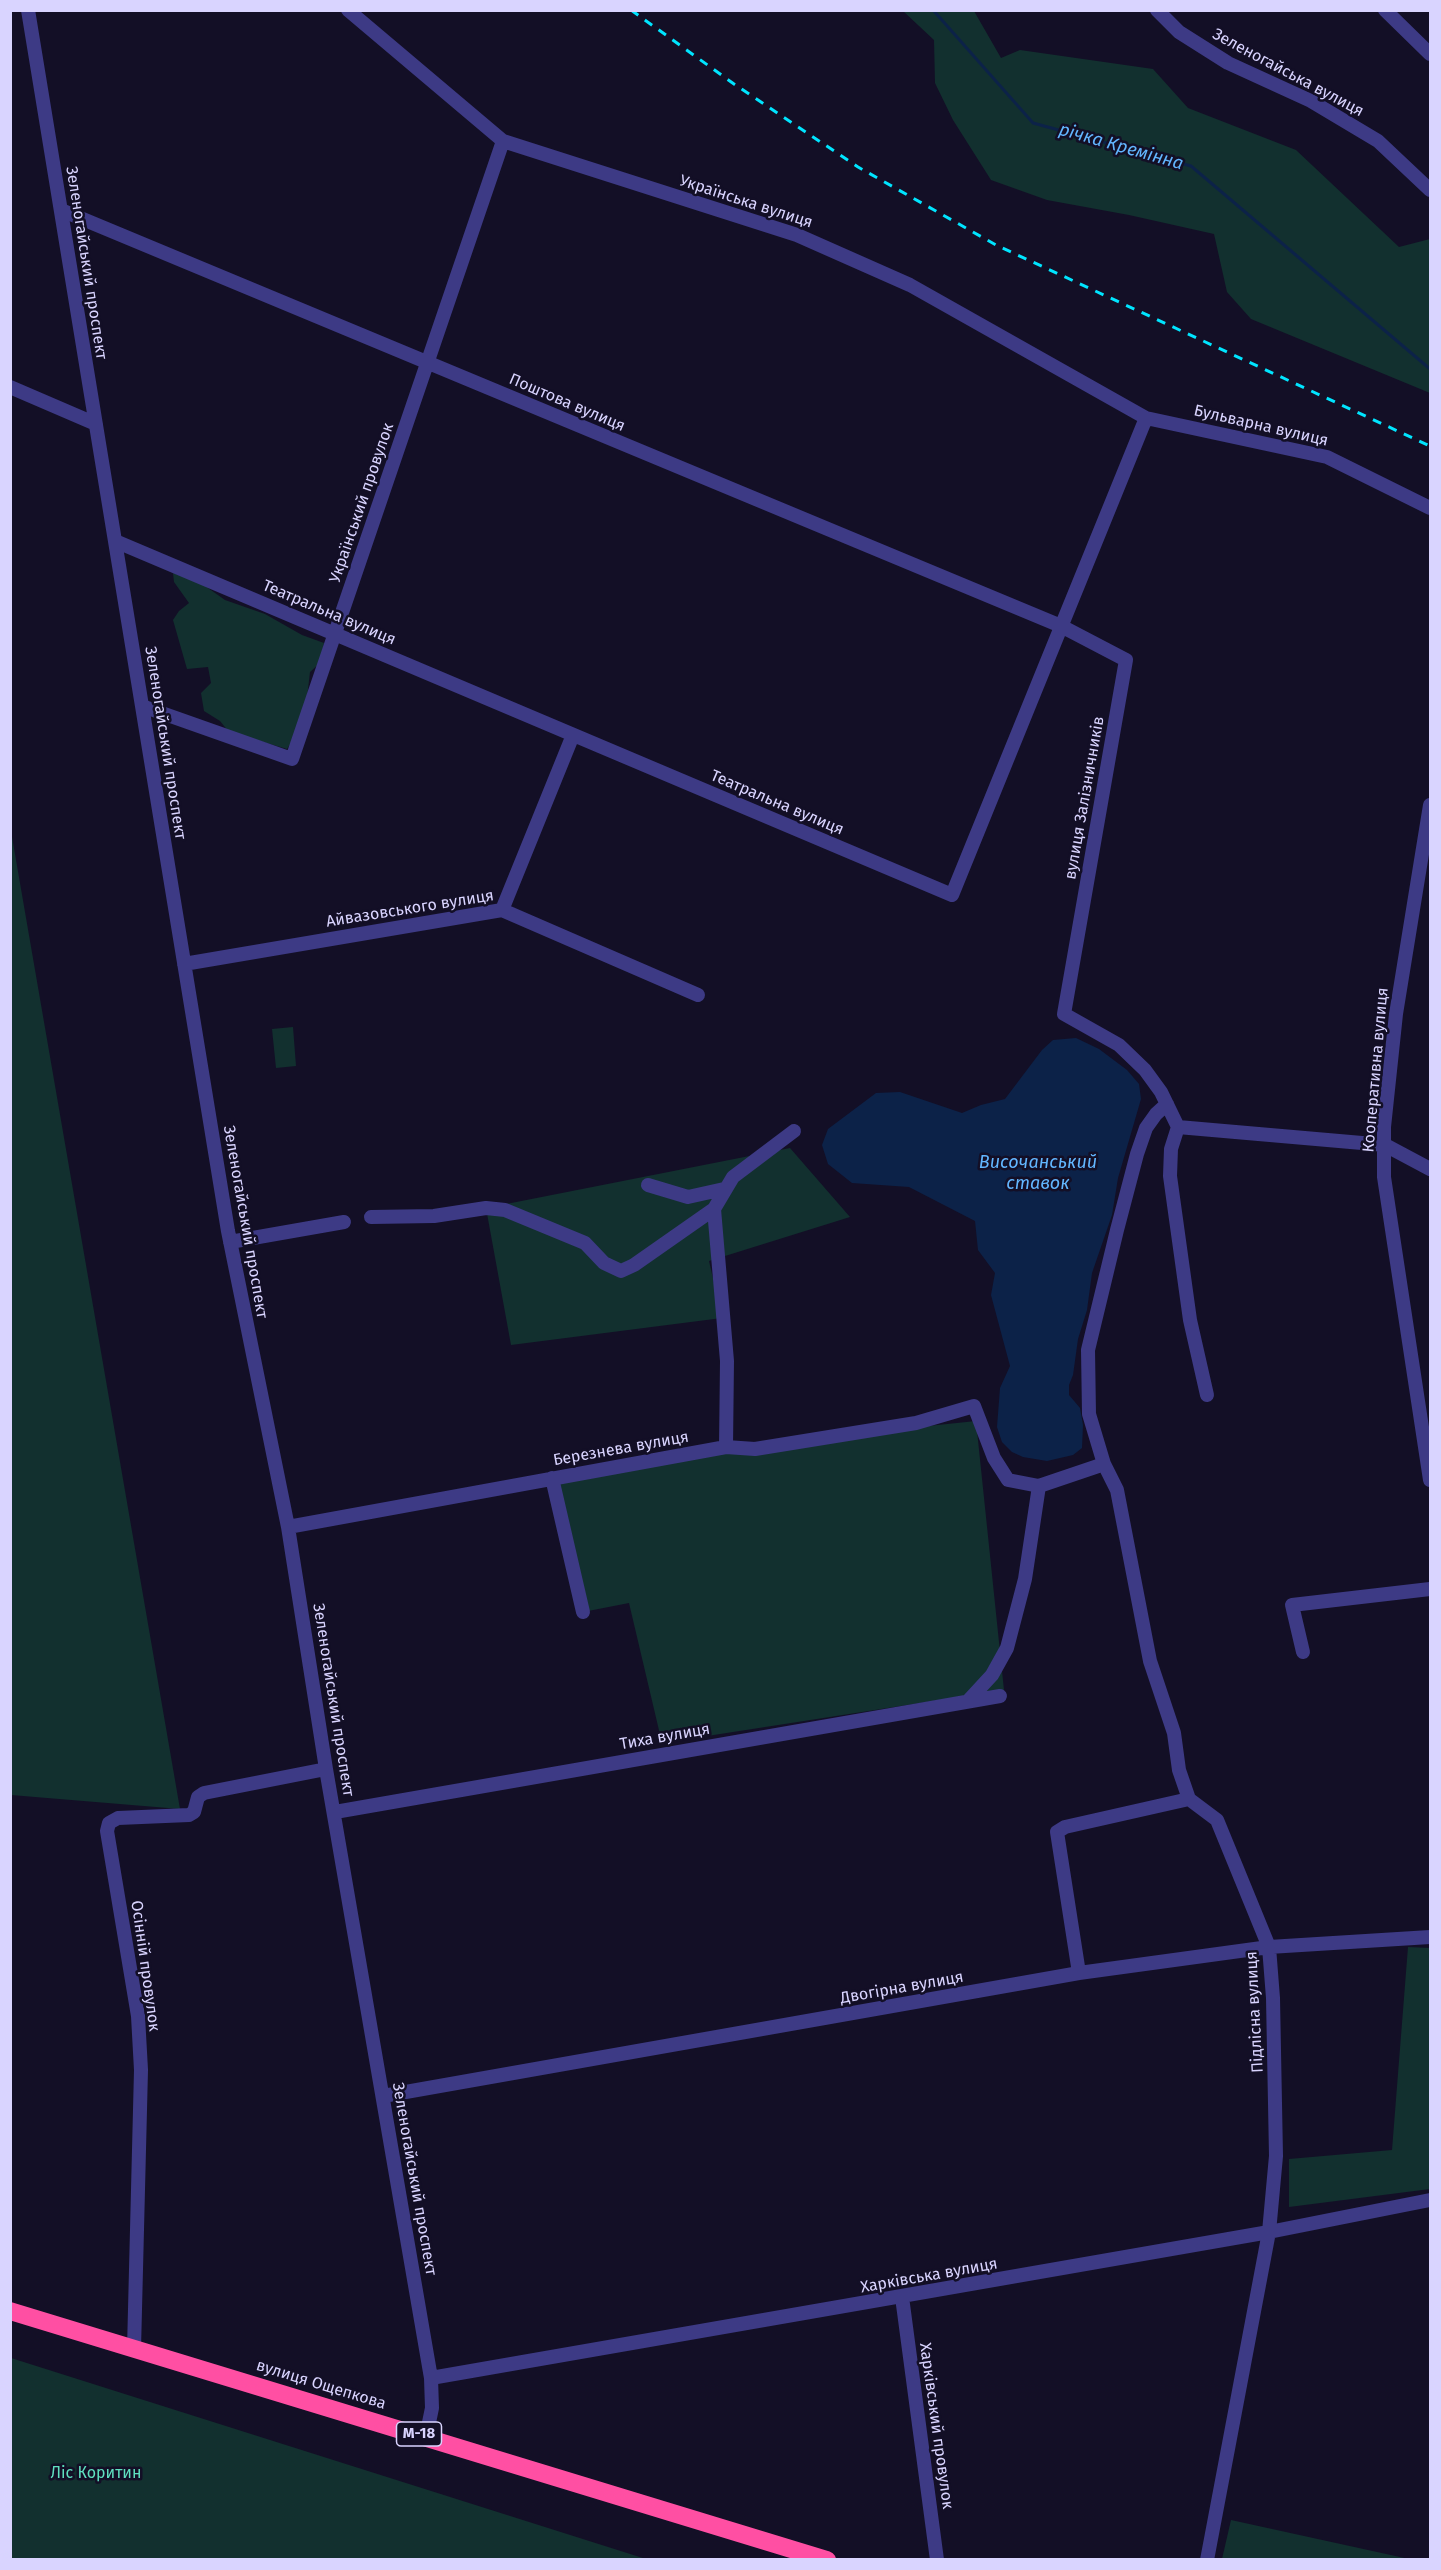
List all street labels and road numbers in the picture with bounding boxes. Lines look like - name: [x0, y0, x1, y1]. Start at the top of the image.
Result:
- street label: Зеленогайська вулиця: [1209, 25, 1367, 121]
- street label: Зеленогайський проспект: [61, 165, 111, 361]
- street label: Українська вулиця: [677, 171, 815, 233]
- street label: Поштова вулиця: [506, 370, 628, 436]
- street label: Бульварна вулиця: [1192, 401, 1330, 451]
- street label: Український провулок: [326, 421, 398, 585]
- street label: Театральна вулиця: [259, 576, 399, 650]
- street label: Зеленогайський проспект: [140, 645, 190, 841]
- street label: вулиця Залізничників: [1061, 715, 1109, 881]
- street label: Театральна вулиця: [707, 766, 847, 840]
- street label: Айвазовського вулиця: [325, 886, 495, 932]
- street label: Кооперативна вулиця: [1359, 987, 1393, 1153]
- street label: Зеленогайський проспект: [219, 1124, 271, 1320]
- street label: Березнева вулиця: [552, 1428, 690, 1470]
- street label: Зеленогайський проспект: [308, 1602, 358, 1798]
- street label: Тиха вулиця: [618, 1720, 712, 1754]
- street label: Осінній провулок: [126, 1899, 164, 2033]
- street label: Підлісна вулиця: [1242, 1951, 1268, 2073]
- street label: Двогірна вулиця: [839, 1968, 965, 2008]
- street label: Зеленогайський проспект: [388, 2081, 440, 2277]
- street label: Харківська вулиця: [859, 2254, 999, 2298]
- street label: Харківський провулок: [915, 2342, 957, 2510]
- street label: вулиця Ощепкова: [254, 2356, 388, 2414]
- road number: М-18: [396, 2422, 442, 2446]

